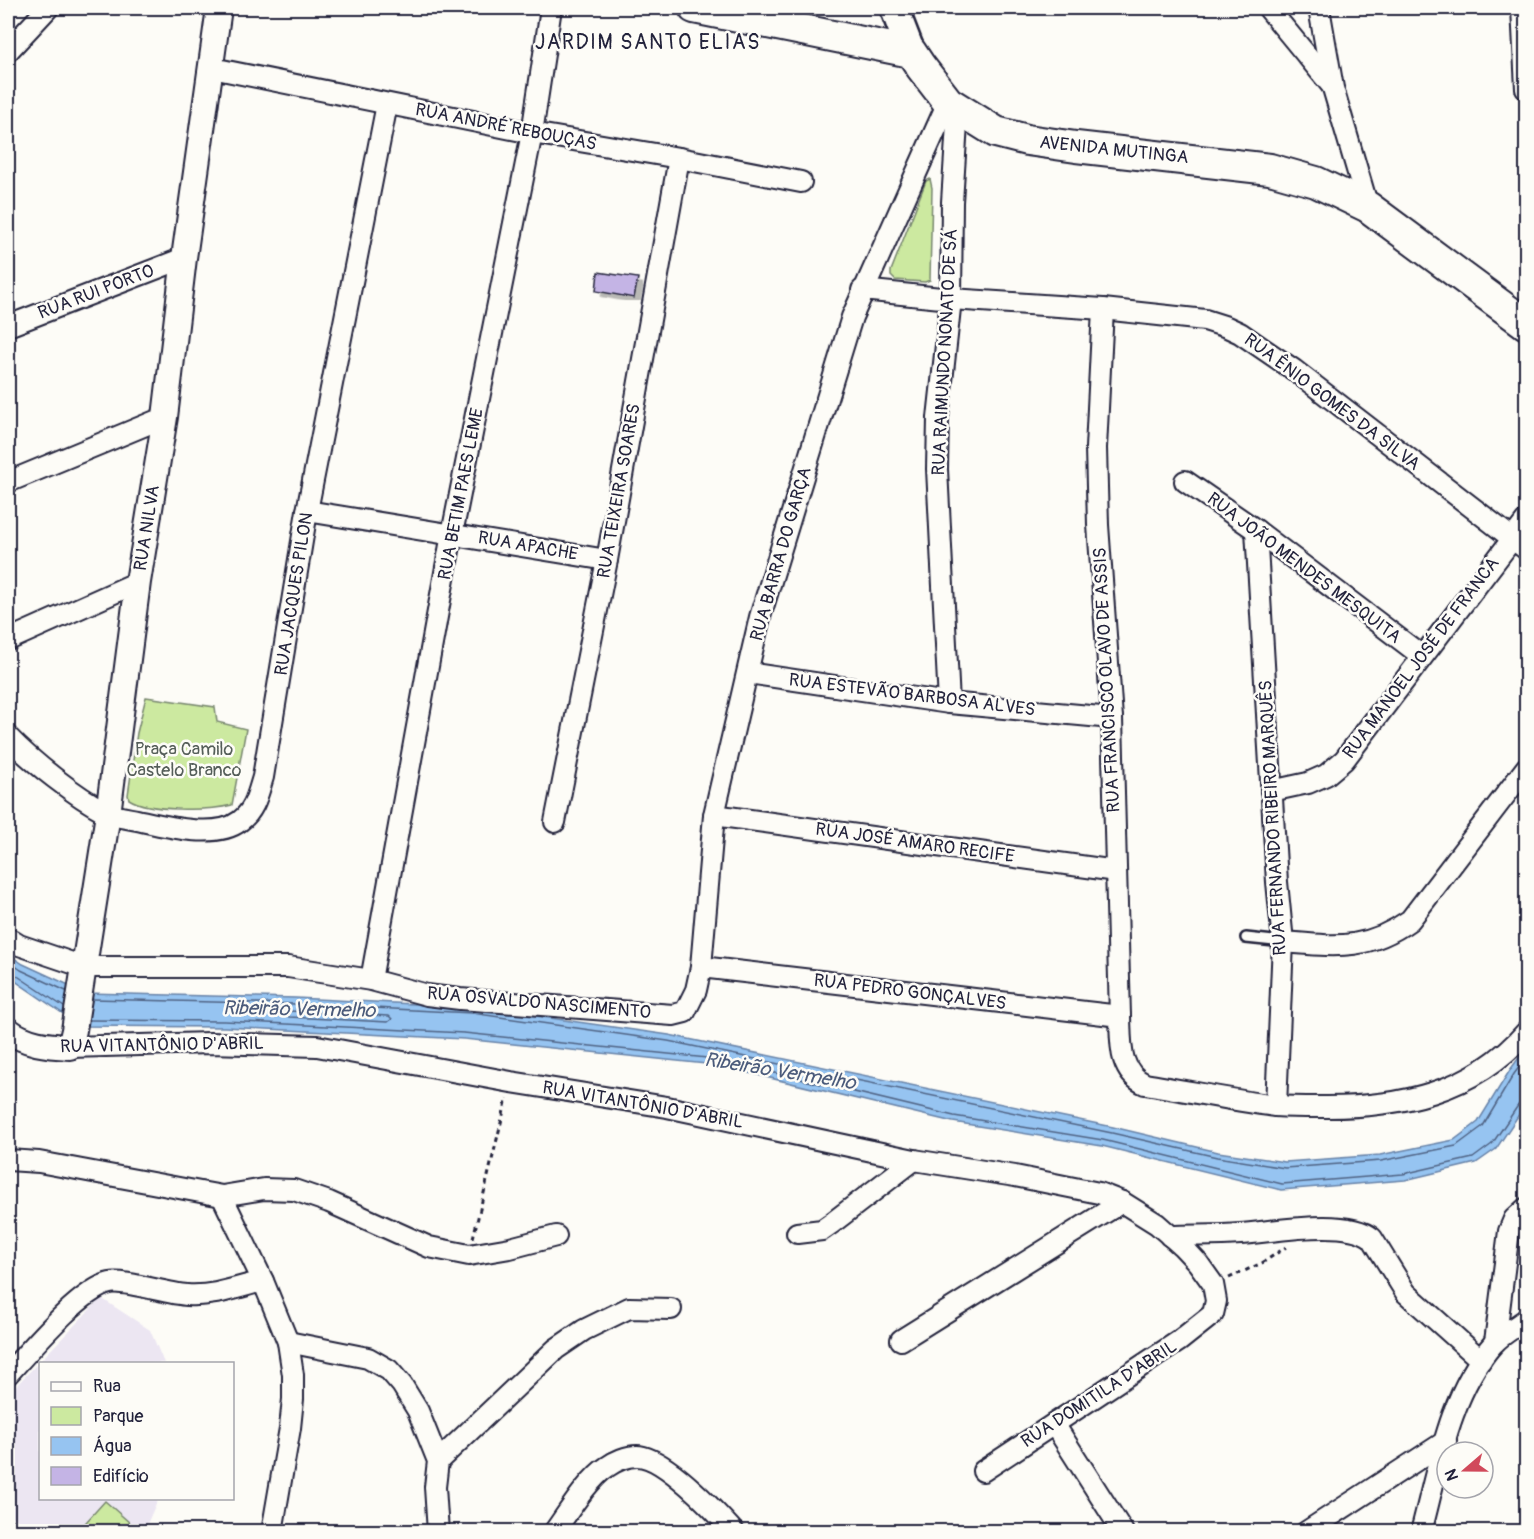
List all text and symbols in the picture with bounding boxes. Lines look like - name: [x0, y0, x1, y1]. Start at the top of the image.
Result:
- district label: JARDIM SANTO ELIAS: [535, 29, 761, 56]
- street label: RUA ANDRÉ REBOUÇAS: [413, 98, 599, 156]
- street label: AVENIDA MUTINGA: [1038, 131, 1190, 169]
- street label: RUA RAIMUNDO NONATO DE SÁ: [927, 228, 963, 476]
- street label: RUA RUI PORTO: [35, 259, 157, 325]
- street label: RUA ÊNIO GOMES DA SILVA: [1239, 328, 1425, 476]
- street label: RUA TEIXEIRA SOARES: [592, 402, 646, 580]
- street label: RUA BETIM PAES LEME: [433, 406, 489, 582]
- street label: RUA BARRA DO GARÇA: [745, 464, 817, 644]
- street label: RUA NILVA: [129, 483, 165, 572]
- street label: RUA JOÃO MENDES MESQUITA: [1202, 487, 1406, 649]
- street label: RUA JACQUES PILON: [270, 511, 318, 677]
- street label: RUA APACHE: [476, 526, 580, 566]
- street label: RUA FRANCISCO OLAVO DE ASSIS: [1089, 547, 1125, 813]
- street label: RUA MANOEL JOSÉ DE FRANCA: [1338, 552, 1505, 763]
- street label: RUA ESTEVÃO BARBOSA ALVES: [788, 668, 1036, 722]
- street label: RUA FERNANDO RIBEIRO MARQUÊS: [1254, 680, 1292, 956]
- park label: Praça Camilo Castelo Branco: [127, 738, 242, 782]
- street label: RUA JOSÉ AMARO RECIFE: [814, 818, 1016, 868]
- street label: RUA PEDRO GONÇALVES: [813, 969, 1007, 1015]
- street label: RUA OSVALDO NASCIMENTO: [426, 982, 652, 1024]
- water label: Ribeirão Vermelho: [223, 995, 377, 1023]
- street label: RUA VITANTÔNIO D'ABRIL: [60, 1032, 264, 1058]
- water label: Ribeirão Vermelho: [703, 1047, 858, 1095]
- street label: RUA VITANTÔNIO D'ABRIL: [541, 1076, 745, 1134]
- street label: RUA DOMITILA D'ABRIL: [1017, 1335, 1181, 1453]
- legend: [39, 1362, 234, 1500]
- text: Rua: [93, 1375, 121, 1398]
- text: Parque: [93, 1405, 143, 1428]
- text: Água: [93, 1435, 132, 1458]
- north arrow: [1435, 1440, 1495, 1500]
- text: Edifício: [93, 1465, 149, 1488]
- text: N: [1441, 1466, 1463, 1483]

